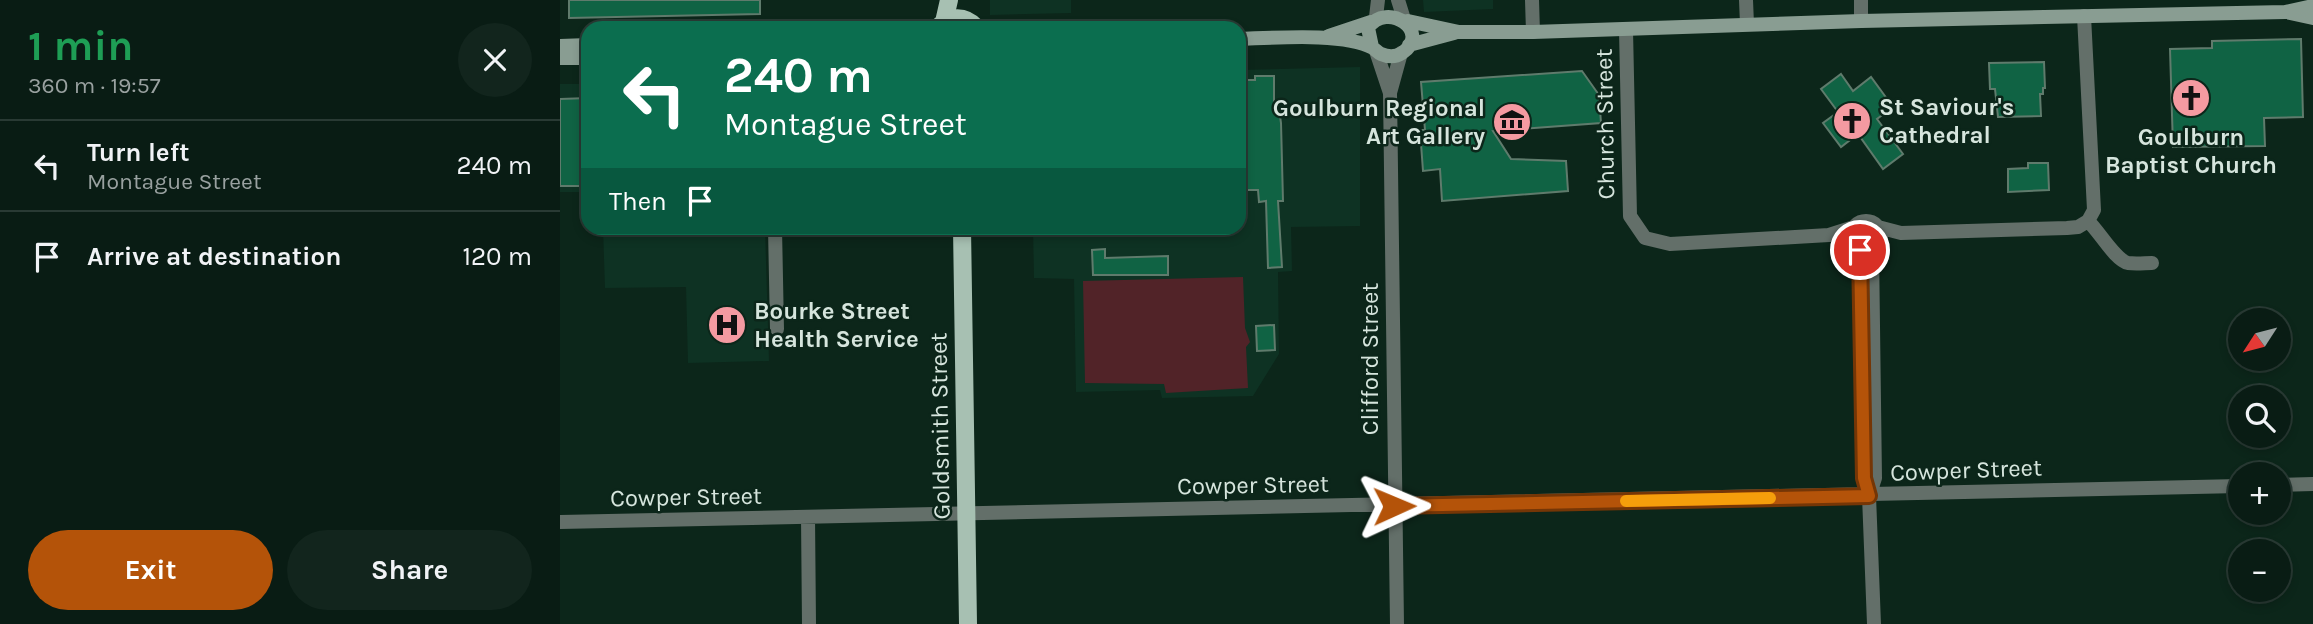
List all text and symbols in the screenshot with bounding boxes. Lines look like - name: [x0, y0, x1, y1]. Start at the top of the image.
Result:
- text: 1 min: [28, 21, 133, 71]
- button: close: [458, 23, 532, 97]
- text: 240 m: [724, 47, 873, 104]
- street label: Church Street: [1590, 48, 1620, 200]
- icon: left: [609, 49, 700, 140]
- text: 360 m · 19:57: [28, 72, 160, 99]
- church icon: Goulburn Baptist Church: [2170, 77, 2212, 119]
- place label: St Saviour's Cathedral: [1879, 93, 2015, 149]
- place label: Goulburn Regional Art Gallery: [1273, 94, 1485, 150]
- church icon: St Saviour's Cathedral: [1831, 100, 1873, 142]
- museum icon: Goulburn Regional Art Gallery: [1491, 101, 1533, 143]
- text: Montague Street: [724, 106, 967, 143]
- place label: Goulburn Baptist Church: [2105, 123, 2277, 179]
- text: Turn left: [87, 137, 189, 168]
- icon: left: [28, 147, 66, 185]
- text: 240 m: [456, 150, 532, 181]
- text: Montague Street: [87, 168, 262, 195]
- icon: arrive: [681, 182, 719, 220]
- text: Then: [609, 186, 667, 217]
- pin: [1830, 220, 1890, 280]
- icon: arrive: [1841, 231, 1879, 269]
- icon: arrive: [28, 238, 66, 276]
- text: Arrive at destination: [87, 241, 341, 272]
- text: 120 m: [462, 241, 532, 272]
- street label: Clifford Street: [1356, 283, 1384, 435]
- place label: Bourke Street Health Service: [754, 297, 919, 353]
- hospital icon: Bourke Street Health Service: [706, 304, 748, 346]
- north arrow: [2228, 308, 2291, 371]
- map controls: [2228, 308, 2291, 602]
- street label: Goldsmith Street: [924, 332, 956, 520]
- button: search: [2228, 385, 2291, 448]
- street label: Cowper Street: [1890, 453, 2042, 487]
- button: +: [2228, 462, 2291, 525]
- position arrow: [1357, 469, 1431, 543]
- street label: Cowper Street: [1177, 470, 1329, 500]
- street label: Cowper Street: [610, 482, 762, 512]
- button: Exit: [28, 530, 273, 610]
- button: Share: [287, 530, 532, 610]
- button: −: [2228, 539, 2291, 602]

